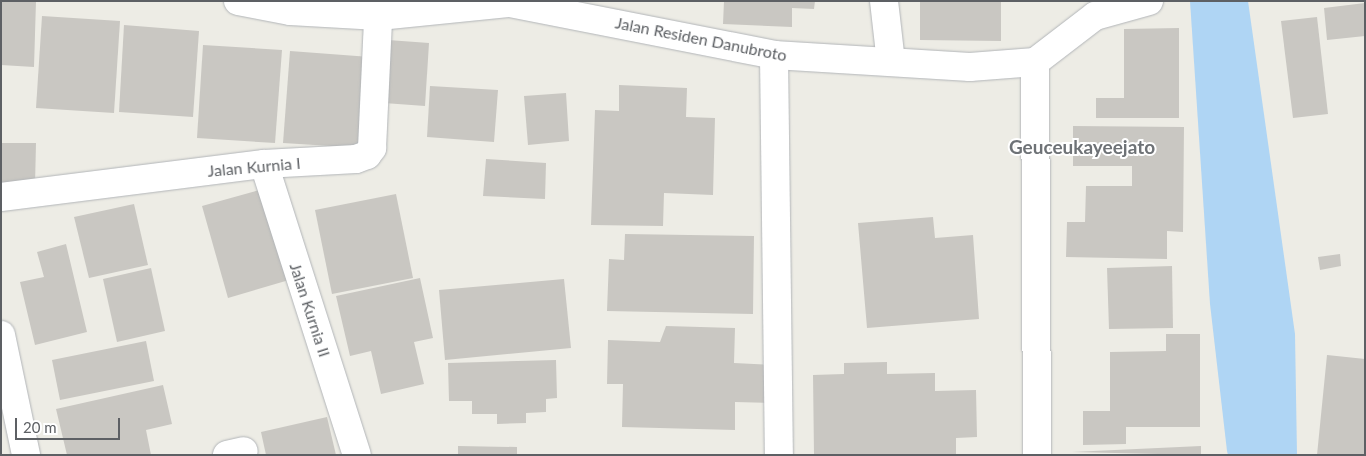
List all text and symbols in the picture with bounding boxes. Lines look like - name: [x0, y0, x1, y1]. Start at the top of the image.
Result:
- street label: Jalan Residen Danubroto: [614, 13, 788, 65]
- district label: Geuceukayeejato: [1009, 136, 1155, 158]
- street label: Jalan Kurnia I: [207, 153, 301, 181]
- street label: Jalan Kurnia II: [286, 261, 334, 359]
- scale bar: [18, 408, 122, 440]
- text: 20 m: [23, 418, 57, 436]

